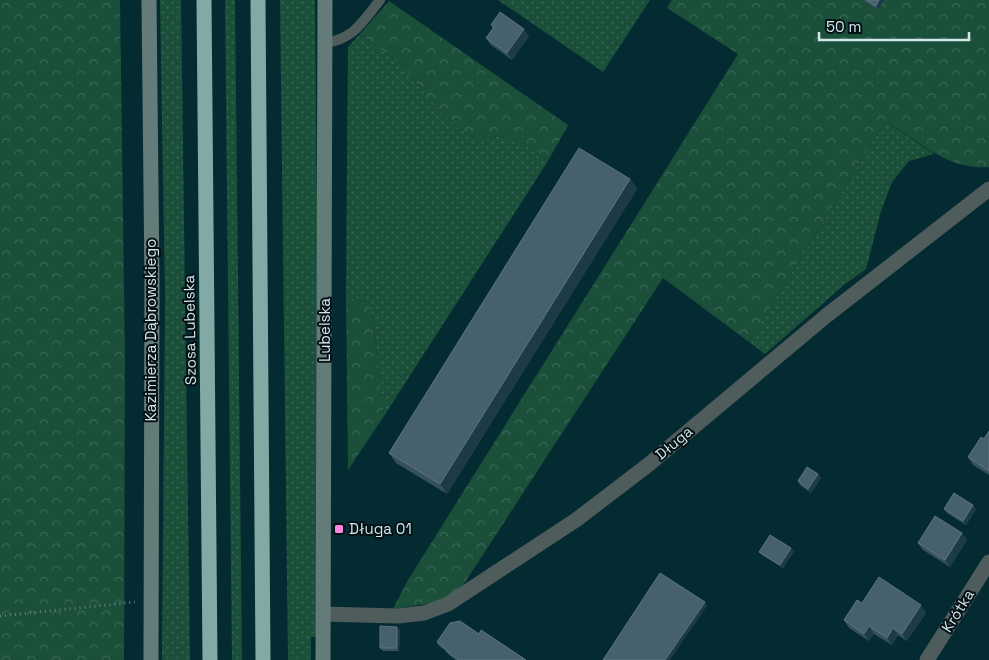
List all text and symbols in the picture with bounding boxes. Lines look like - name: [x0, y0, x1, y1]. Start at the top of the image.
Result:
- scale bar: [819, 10, 969, 42]
- text: 50 m: [826, 17, 861, 36]
- street label: Kazimierza Dąbrowskiego: [141, 239, 160, 421]
- street label: Szosa Lubelska: [179, 274, 200, 385]
- street label: Lubelska: [315, 298, 334, 362]
- street label: Długa: [651, 421, 697, 464]
- place label: Długa 01: [349, 519, 412, 538]
- marker: Długa 01: [333, 523, 345, 535]
- street label: Krótka: [937, 585, 978, 636]

